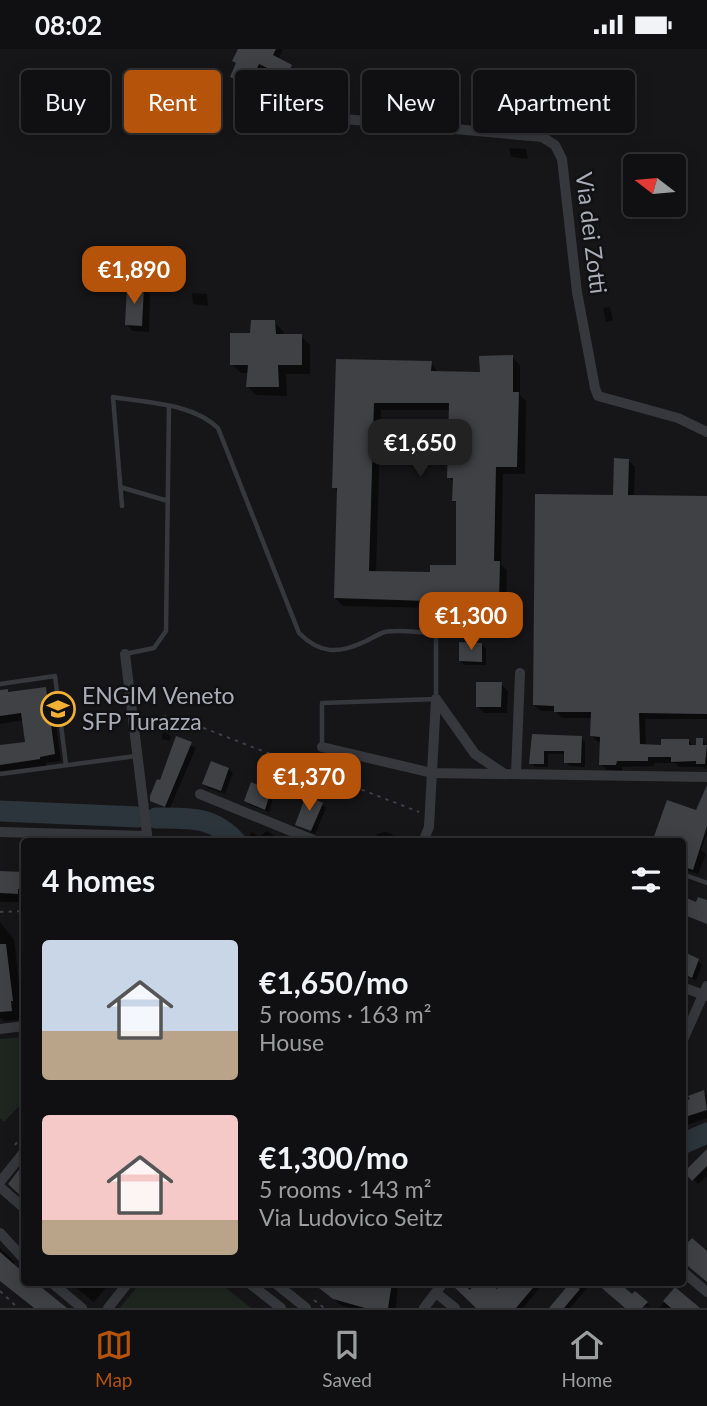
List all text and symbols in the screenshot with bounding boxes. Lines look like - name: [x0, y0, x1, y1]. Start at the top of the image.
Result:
- text: 08:02: [35, 9, 102, 41]
- chip: Buy: [21, 70, 110, 133]
- chip: Rent: [124, 70, 221, 133]
- chip: Filters: [235, 70, 348, 133]
- chip: New: [362, 70, 459, 133]
- chip: Apartment: [473, 70, 635, 133]
- north arrow: [623, 154, 686, 217]
- map controls: [623, 154, 686, 217]
- street label: Via dei Zotti: [571, 170, 613, 295]
- pin: €1,890: [77, 247, 191, 306]
- text: €1,890: [98, 255, 170, 283]
- pin: €1,650: [363, 419, 477, 479]
- text: €1,650: [384, 428, 456, 456]
- pin: €1,300: [414, 593, 528, 652]
- text: €1,300: [435, 601, 507, 629]
- place label: ENGIM Veneto SFP Turazza: [82, 681, 235, 735]
- school or university icon: ENGIM Veneto SFP Turazza: [39, 690, 77, 728]
- pin: €1,370: [252, 753, 366, 813]
- text: €1,370: [273, 762, 345, 790]
- icon: filters: [627, 861, 665, 899]
- text: 4 homes: [42, 862, 155, 898]
- text: €1,650/mo: [259, 964, 408, 1000]
- icon: home: [98, 968, 182, 1052]
- text: 5 rooms · 163 m²: [259, 1000, 431, 1028]
- text: House: [259, 1028, 324, 1056]
- text: €1,300/mo: [259, 1139, 408, 1175]
- icon: home: [98, 1143, 182, 1227]
- text: 5 rooms · 143 m²: [259, 1175, 431, 1203]
- text: Via Ludovico Seitz: [259, 1203, 443, 1231]
- tab: Map: [95, 1326, 133, 1391]
- tab: Saved: [322, 1326, 372, 1391]
- tab: Home: [562, 1326, 612, 1391]

